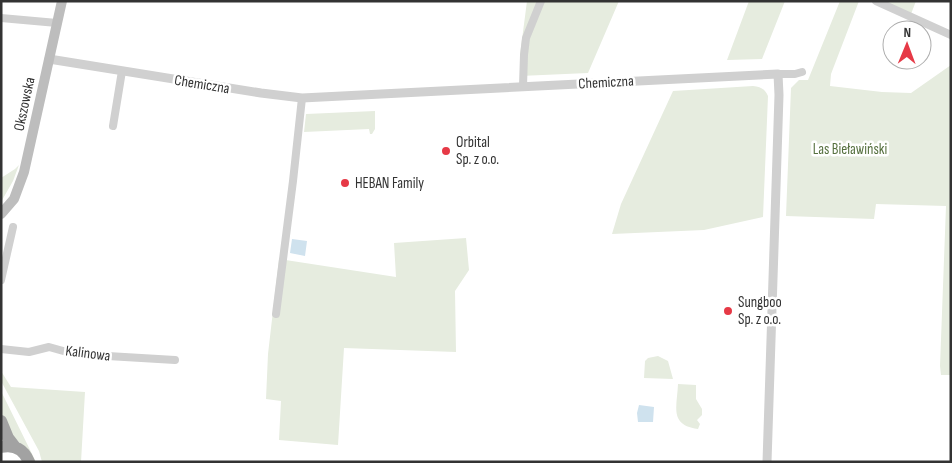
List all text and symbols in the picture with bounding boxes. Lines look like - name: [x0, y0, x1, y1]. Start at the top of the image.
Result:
- north arrow: [882, 20, 932, 70]
- text: N: [903, 24, 911, 41]
- street label: Chemiczna: [173, 71, 231, 98]
- street label: Chemiczna: [578, 72, 635, 93]
- street label: Okszowska: [10, 75, 40, 133]
- place label: Orbital Sp. z o.o.: [456, 133, 499, 169]
- park label: Las Bieławiński: [813, 140, 888, 159]
- marker: Orbital Sp. z o.o.: [440, 145, 452, 157]
- place label: HEBAN Family: [355, 174, 424, 193]
- marker: HEBAN Family: [339, 177, 351, 189]
- place label: Sungboo Sp. z o.o.: [738, 293, 782, 329]
- marker: Sungboo Sp. z o.o.: [722, 305, 734, 317]
- street label: Kalinowa: [64, 341, 112, 366]

